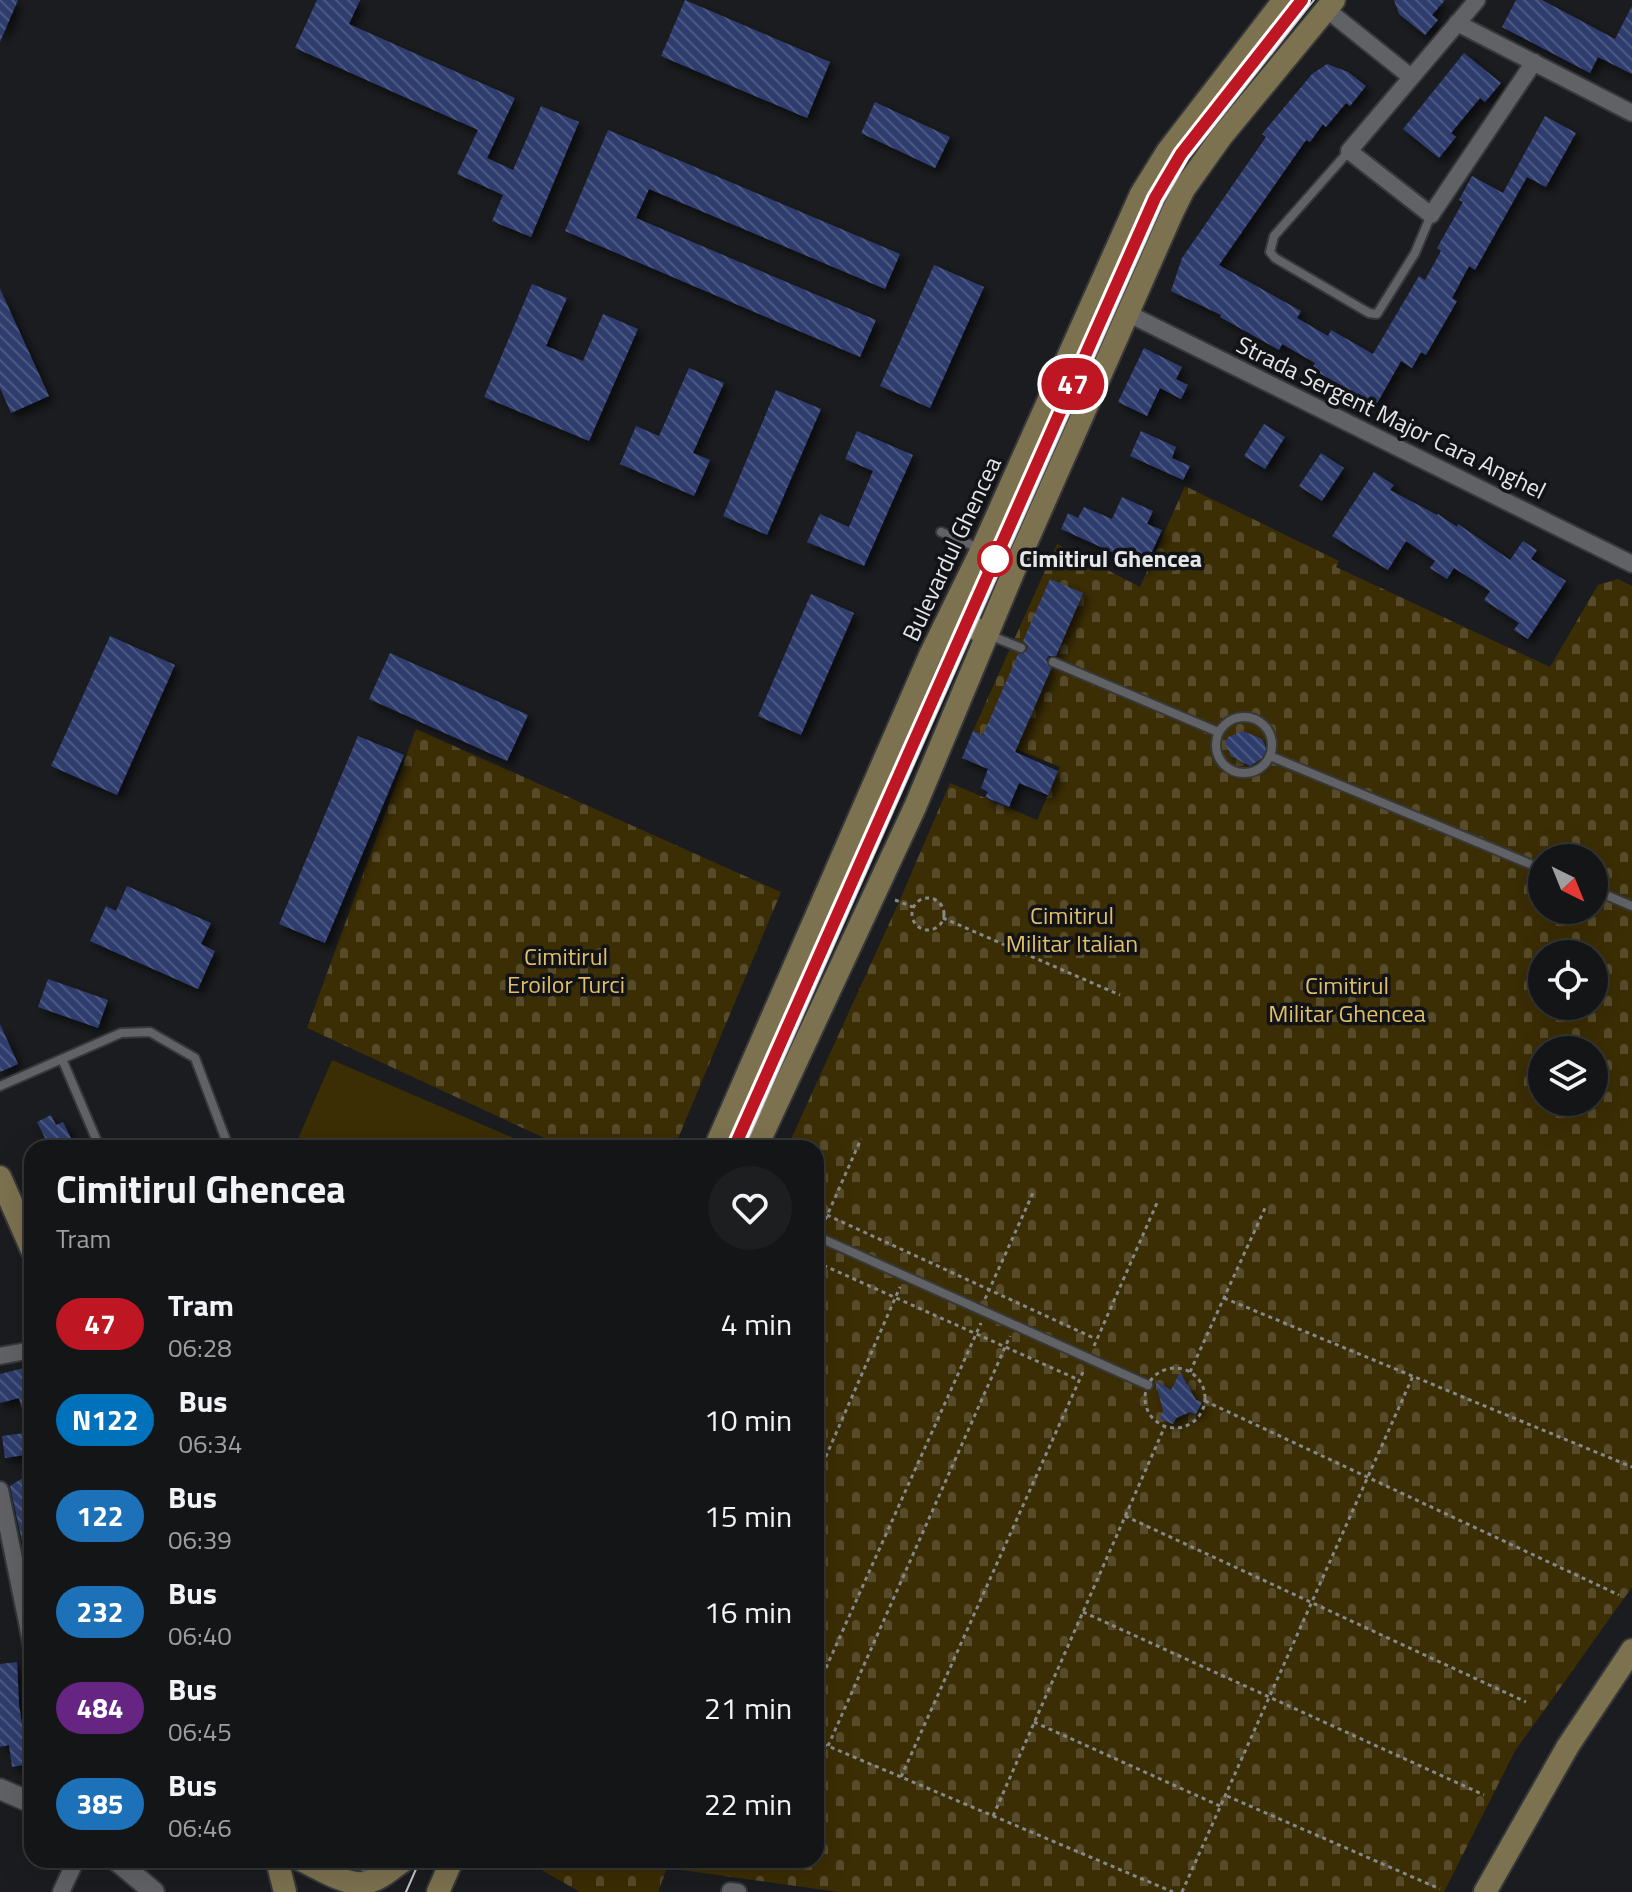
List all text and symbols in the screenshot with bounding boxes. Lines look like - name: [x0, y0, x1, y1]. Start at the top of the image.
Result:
- street label: Strada Sergent Major Cara Anghel: [1231, 326, 1552, 508]
- line badge: 47: [1037, 358, 1109, 410]
- text: 47: [1057, 362, 1089, 405]
- street label: Bulevardul Ghencea: [893, 450, 1010, 647]
- place label: Cimitirul Ghencea: [1019, 540, 1202, 576]
- marker: Cimitirul Ghencea: [978, 542, 1012, 576]
- north arrow: [1528, 844, 1608, 924]
- map controls: [1528, 844, 1608, 1116]
- park label: Cimitirul Militar Italian: [1006, 897, 1138, 961]
- park label: Cimitirul Eroilor Turci: [507, 938, 625, 1002]
- button: locate: [1528, 940, 1608, 1020]
- park label: Cimitirul Militar Ghencea: [1268, 967, 1426, 1031]
- button: layers: [1528, 1036, 1608, 1116]
- text: Cimitirul Ghencea: [56, 1160, 346, 1218]
- button: heart: [708, 1166, 792, 1250]
- text: Tram: [56, 1219, 111, 1258]
- text: Tram: [168, 1282, 234, 1328]
- text: 4 min: [721, 1301, 792, 1347]
- text: 47: [84, 1302, 116, 1345]
- text: 06:28: [168, 1328, 232, 1367]
- text: Bus: [178, 1378, 227, 1424]
- text: 10 min: [704, 1397, 792, 1443]
- text: N122: [72, 1398, 138, 1441]
- text: 06:34: [178, 1424, 242, 1463]
- text: Bus: [168, 1474, 217, 1520]
- text: 15 min: [704, 1493, 792, 1539]
- text: 122: [76, 1494, 124, 1537]
- text: 06:39: [168, 1520, 232, 1559]
- text: Bus: [168, 1570, 217, 1616]
- text: 16 min: [704, 1589, 792, 1635]
- text: 232: [76, 1590, 124, 1633]
- text: 06:40: [168, 1616, 232, 1655]
- text: Bus: [168, 1666, 217, 1712]
- text: 21 min: [704, 1685, 792, 1731]
- text: 484: [76, 1686, 124, 1729]
- text: 06:45: [168, 1712, 232, 1751]
- text: Bus: [168, 1762, 217, 1808]
- text: 22 min: [704, 1781, 792, 1827]
- text: 385: [76, 1782, 124, 1825]
- text: 06:46: [168, 1808, 232, 1847]

